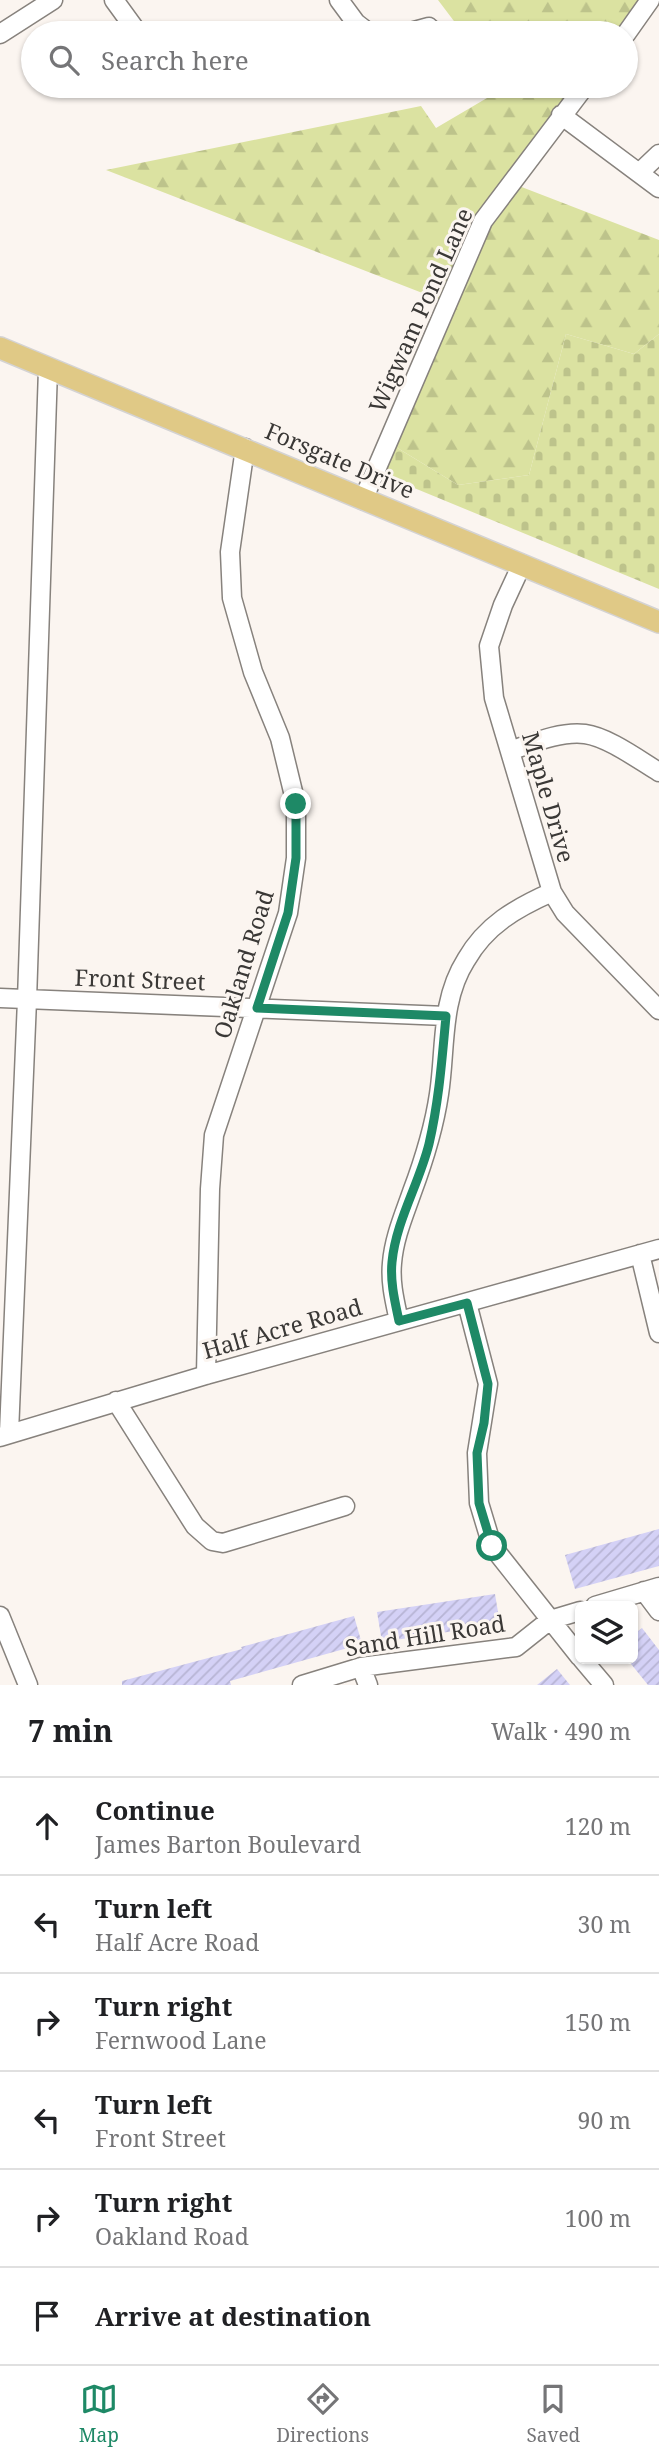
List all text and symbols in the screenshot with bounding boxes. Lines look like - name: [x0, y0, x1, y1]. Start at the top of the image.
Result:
- search box: [21, 21, 638, 98]
- icon: search: [45, 41, 83, 79]
- text: Search here: [101, 42, 249, 78]
- street label: Wigwam Pond Lane: [360, 203, 480, 417]
- street label: Forsgate Drive: [260, 414, 420, 506]
- street label: Maple Drive: [515, 728, 583, 866]
- route end: [280, 788, 311, 819]
- street label: Oakland Road: [205, 886, 281, 1042]
- street label: Front Street: [74, 961, 206, 997]
- street label: Half Acre Road: [199, 1290, 365, 1366]
- route start: [476, 1530, 507, 1561]
- map controls: [575, 1601, 638, 1664]
- button: layers: [575, 1601, 638, 1664]
- street label: Sand Hill Road: [343, 1607, 507, 1663]
- text: 7 min: [28, 1710, 113, 1751]
- text: Walk · 490 m: [491, 1715, 631, 1747]
- text: Continue: [95, 1792, 215, 1828]
- icon: ahead: [28, 1807, 66, 1845]
- text: 120 m: [565, 1810, 631, 1842]
- text: James Barton Boulevard: [95, 1828, 361, 1860]
- text: Turn left: [95, 1890, 212, 1926]
- icon: left: [28, 1905, 66, 1943]
- text: 30 m: [578, 1908, 631, 1940]
- text: Half Acre Road: [95, 1926, 259, 1958]
- text: Turn right: [95, 1988, 232, 2024]
- icon: right: [28, 2003, 66, 2041]
- text: 150 m: [565, 2006, 631, 2038]
- text: Fernwood Lane: [95, 2024, 267, 2056]
- text: Turn left: [95, 2086, 212, 2122]
- icon: left: [28, 2101, 66, 2139]
- text: 90 m: [578, 2104, 631, 2136]
- text: Front Street: [95, 2122, 226, 2154]
- text: Turn right: [95, 2184, 232, 2220]
- icon: right: [28, 2199, 66, 2237]
- text: 100 m: [565, 2202, 631, 2234]
- text: Oakland Road: [95, 2220, 249, 2252]
- icon: arrive: [28, 2297, 66, 2335]
- text: Arrive at destination: [95, 2298, 371, 2334]
- tab: Map: [79, 2380, 119, 2448]
- tab: Directions: [276, 2380, 369, 2448]
- tab: Saved: [526, 2380, 580, 2448]

